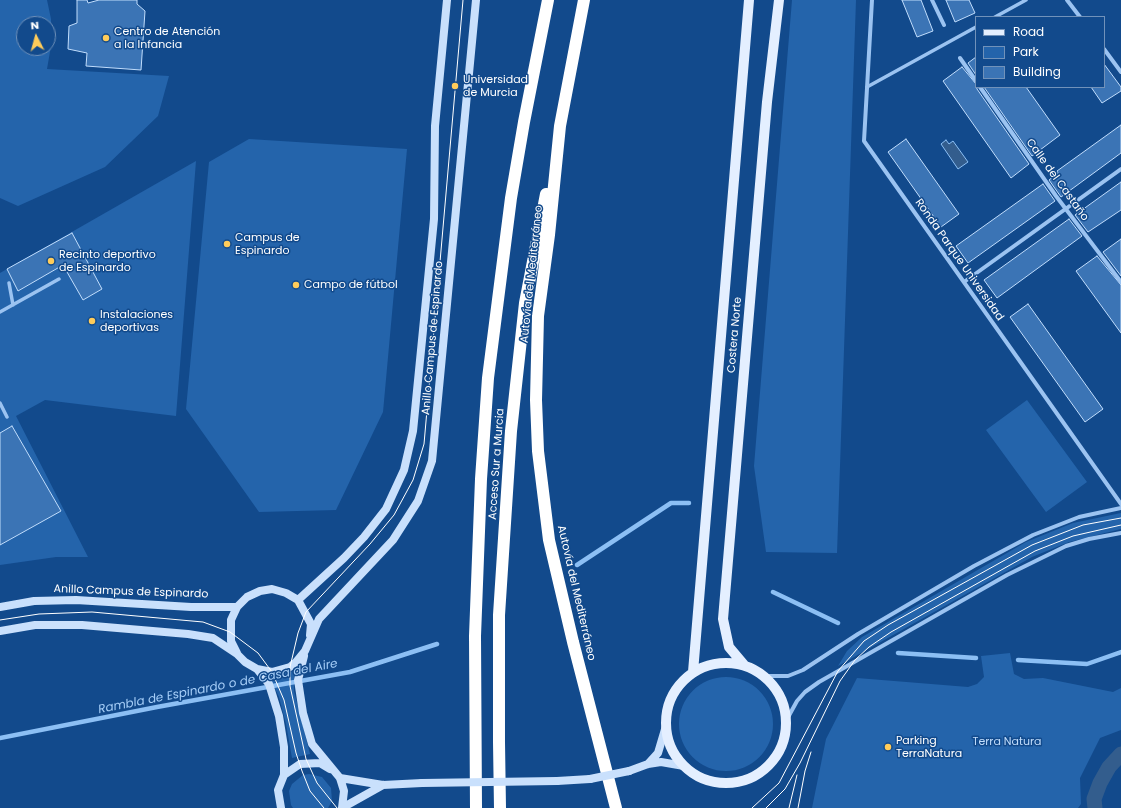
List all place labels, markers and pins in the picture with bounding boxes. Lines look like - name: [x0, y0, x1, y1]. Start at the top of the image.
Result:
- place label: Centro de Atención a la Infancia: [114, 25, 220, 51]
- marker: Centro de Atención a la Infancia: [101, 33, 111, 43]
- place label: Universidad de Murcia: [463, 73, 528, 99]
- marker: Universidad de Murcia: [450, 81, 460, 91]
- place label: Campus de Espinardo: [235, 231, 300, 257]
- marker: Campus de Espinardo: [222, 239, 232, 249]
- place label: Recinto deportivo de Espinardo: [59, 248, 156, 274]
- marker: Recinto deportivo de Espinardo: [46, 256, 56, 266]
- place label: Campo de fútbol: [304, 278, 398, 292]
- marker: Campo de fútbol: [291, 280, 301, 290]
- place label: Instalaciones deportivas: [100, 308, 173, 334]
- marker: Instalaciones deportivas: [87, 316, 97, 326]
- place label: Parking TerraNatura: [896, 734, 962, 760]
- marker: Parking TerraNatura: [883, 742, 893, 752]

